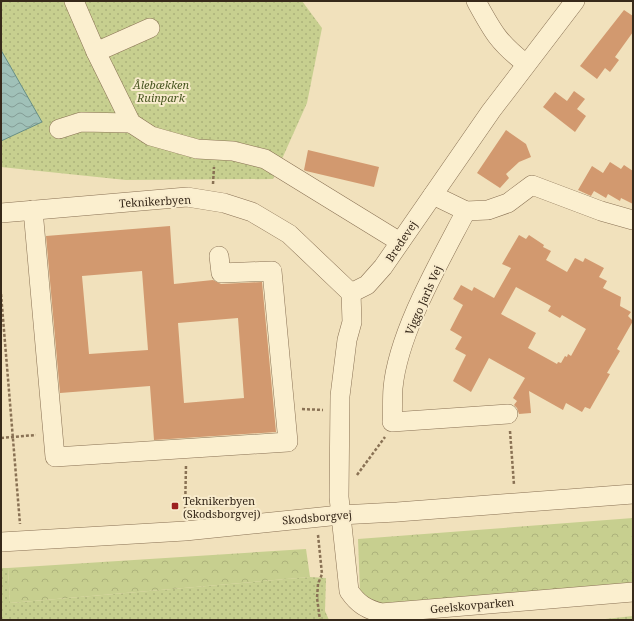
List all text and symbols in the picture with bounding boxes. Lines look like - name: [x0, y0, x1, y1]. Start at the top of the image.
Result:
- park label: Ålebækken Ruinpark: [132, 77, 189, 105]
- street label: Teknikerbyen: [119, 192, 191, 210]
- street label: Bredevej: [382, 218, 420, 264]
- street label: Viggo Jarls Vej: [401, 263, 445, 337]
- place label: Teknikerbyen (Skodsborgvej): [183, 493, 261, 521]
- marker: Teknikerbyen (Skodsborgvej): [170, 501, 180, 511]
- street label: Skodsborgvej: [281, 506, 353, 528]
- street label: Geelskovparken: [429, 594, 515, 616]

